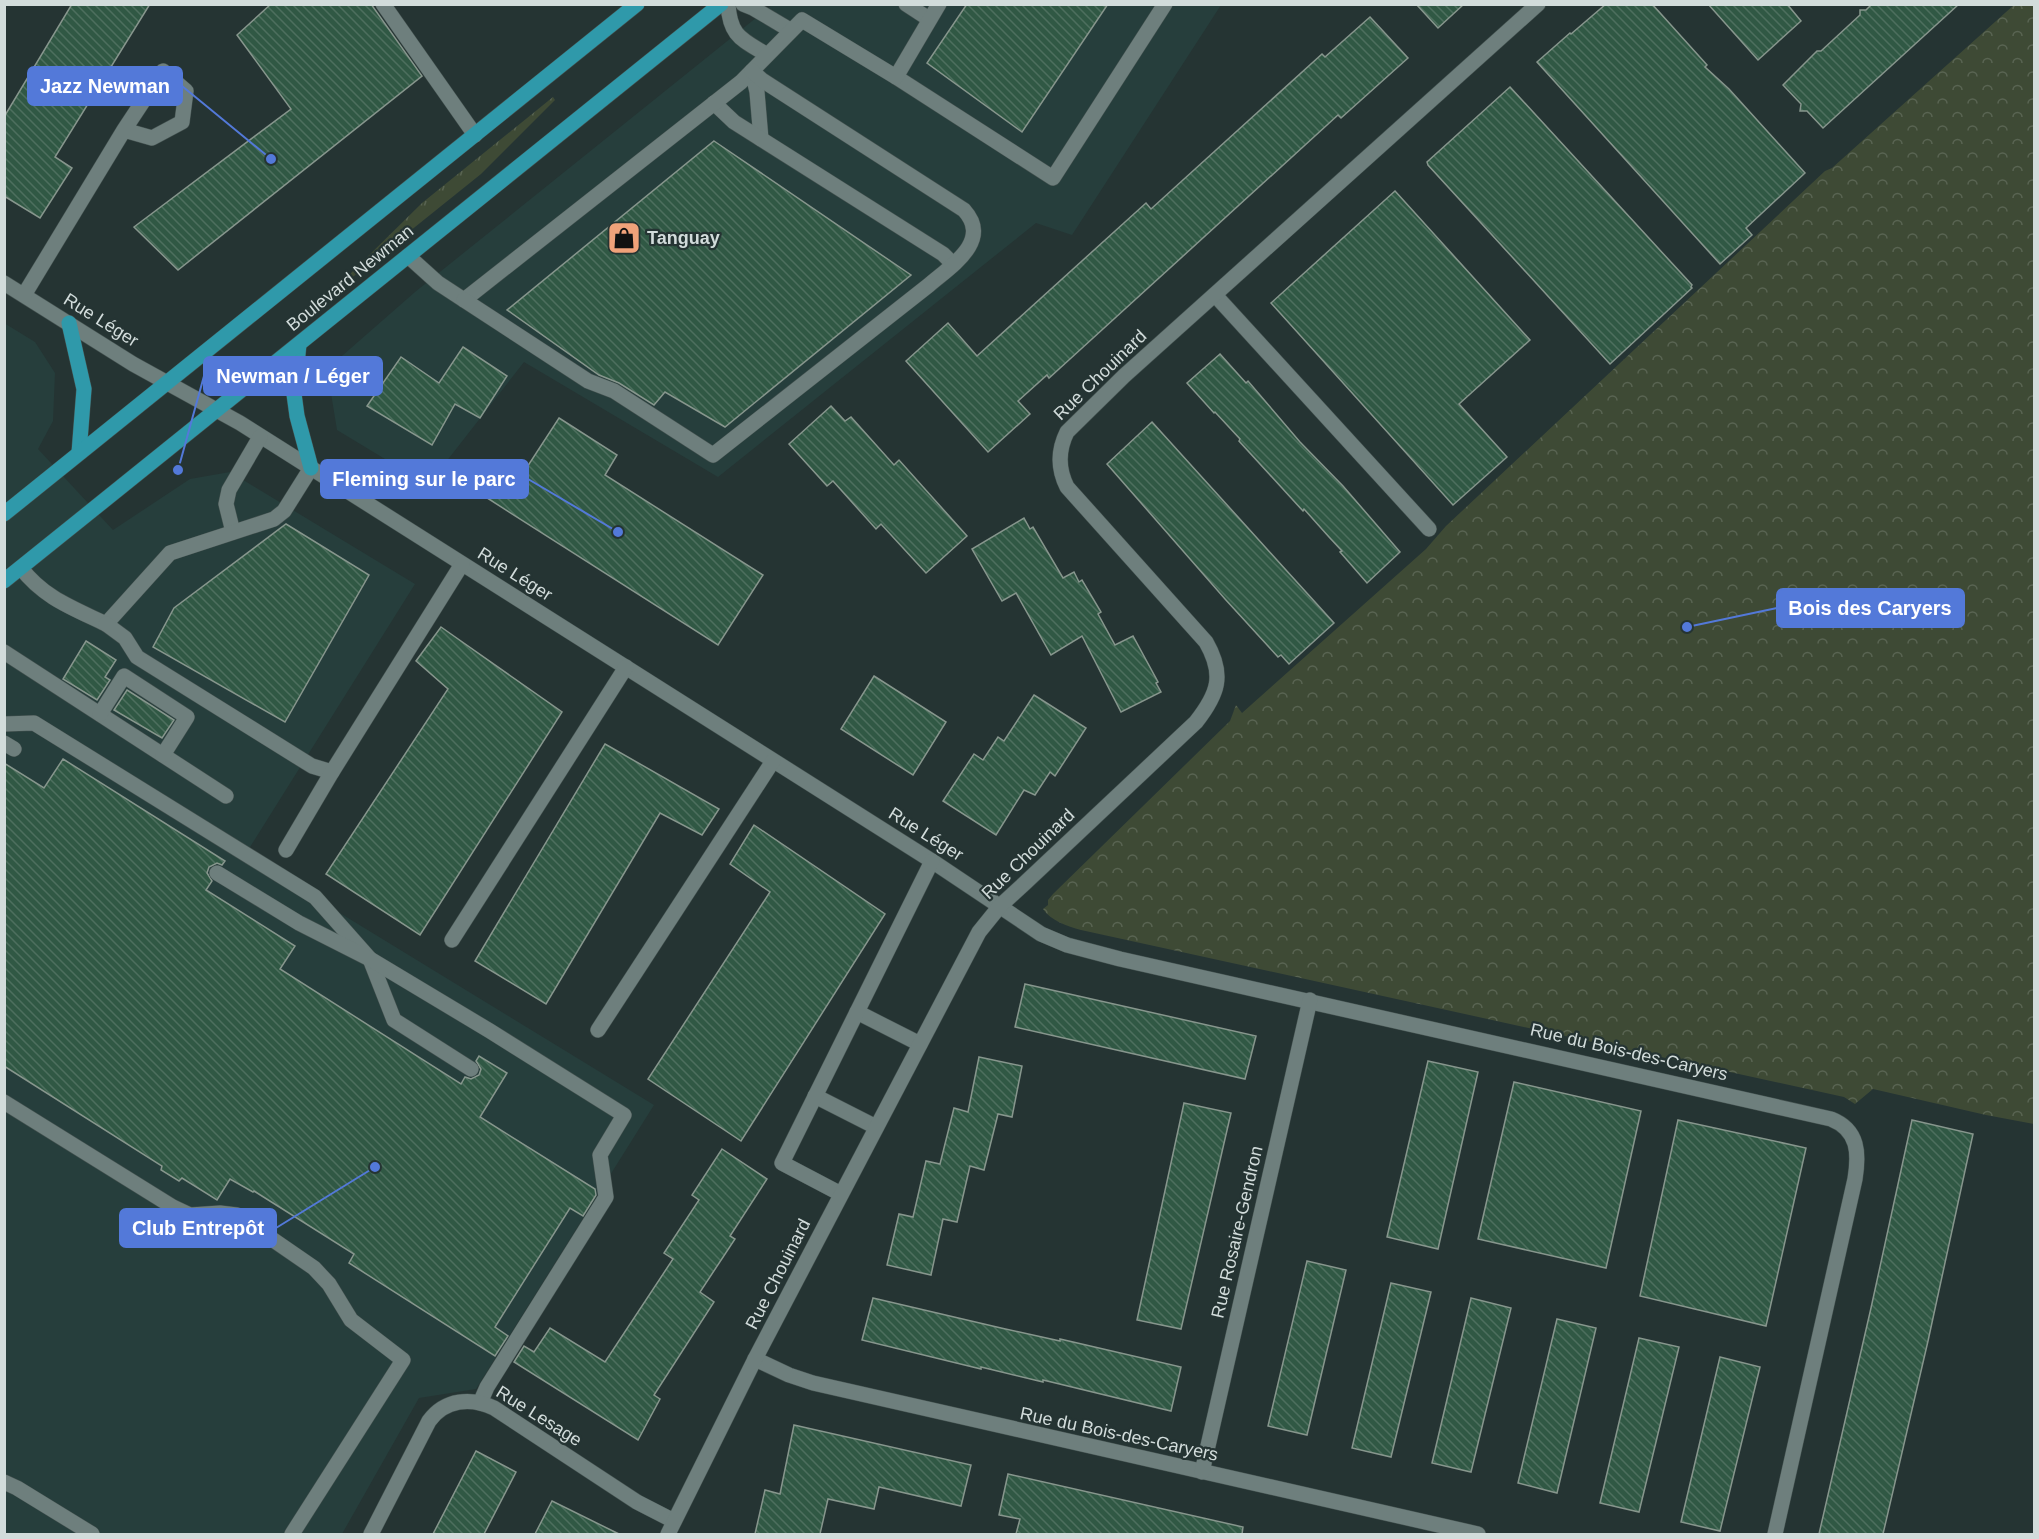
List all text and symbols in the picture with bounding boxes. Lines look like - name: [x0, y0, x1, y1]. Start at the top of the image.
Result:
- callout: Jazz Newman: [28, 67, 182, 105]
- text: Jazz Newman: [40, 75, 170, 97]
- shop icon: Tanguay: [606, 220, 642, 256]
- street label: Boulevard Newman: [283, 221, 417, 335]
- place label: Tanguay: [647, 228, 720, 248]
- street label: Rue Léger: [60, 289, 142, 351]
- street label: Rue Chouinard: [1050, 326, 1150, 424]
- callout: Newman / Léger: [204, 357, 382, 395]
- text: Newman / Léger: [216, 365, 370, 387]
- callout: Fleming sur le parc: [321, 460, 528, 498]
- text: Fleming sur le parc: [332, 468, 516, 490]
- street label: Rue Léger: [474, 543, 556, 605]
- callout: Bois des Caryers: [1777, 589, 1964, 627]
- text: Bois des Caryers: [1788, 597, 1952, 619]
- street label: Rue Léger: [885, 803, 967, 865]
- street label: Rue Chouinard: [978, 805, 1078, 903]
- street label: Rue du Bois-des-Caryers: [1528, 1020, 1730, 1084]
- street label: Rue Rosaire-Gendron: [1207, 1144, 1267, 1320]
- callout: Club Entrepôt: [120, 1209, 276, 1247]
- street label: Rue Chouinard: [742, 1216, 814, 1332]
- text: Club Entrepôt: [132, 1217, 264, 1239]
- street label: Rue Lesage: [493, 1382, 585, 1450]
- street label: Rue du Bois-des-Caryers: [1018, 1403, 1220, 1465]

